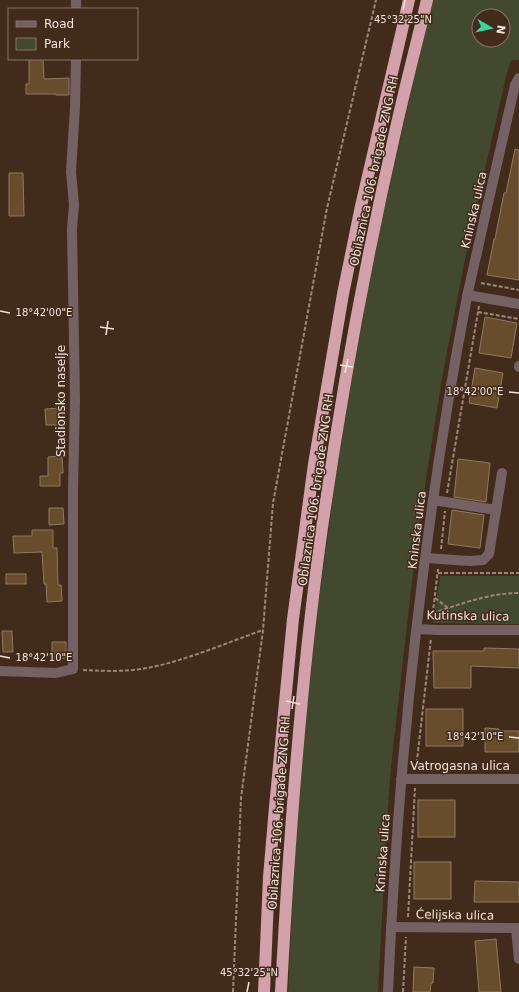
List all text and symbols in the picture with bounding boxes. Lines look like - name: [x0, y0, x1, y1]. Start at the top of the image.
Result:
- legend: [8, 8, 138, 60]
- north arrow: [471, 8, 511, 48]
- text: 45°32'25"N: [374, 14, 432, 25]
- text: Road: [44, 17, 74, 31]
- text: N: [493, 24, 508, 35]
- text: Park: [44, 37, 70, 51]
- street label: Obilaznica 106. brigade ZNG RH: [347, 75, 401, 267]
- street label: Kninska ulica: [458, 170, 490, 250]
- text: 18°42'00"E: [16, 307, 72, 318]
- street label: Stadionsko naselje: [54, 345, 68, 457]
- text: 18°42'00"E: [447, 386, 503, 397]
- street label: Obilaznica 106. brigade ZNG RH: [296, 393, 336, 587]
- street label: Kninska ulica: [405, 490, 429, 570]
- street label: Kutinska ulica: [426, 608, 510, 624]
- text: 18°42'10"E: [16, 652, 72, 663]
- street label: Obilaznica 106. brigade ZNG RH: [265, 716, 293, 910]
- text: 18°42'10"E: [447, 731, 503, 742]
- street label: Vatrogasna ulica: [410, 759, 510, 773]
- street label: Kninska ulica: [373, 813, 393, 893]
- street label: Ćelijska ulica: [416, 906, 494, 923]
- text: 45°32'25"N: [220, 967, 278, 978]

